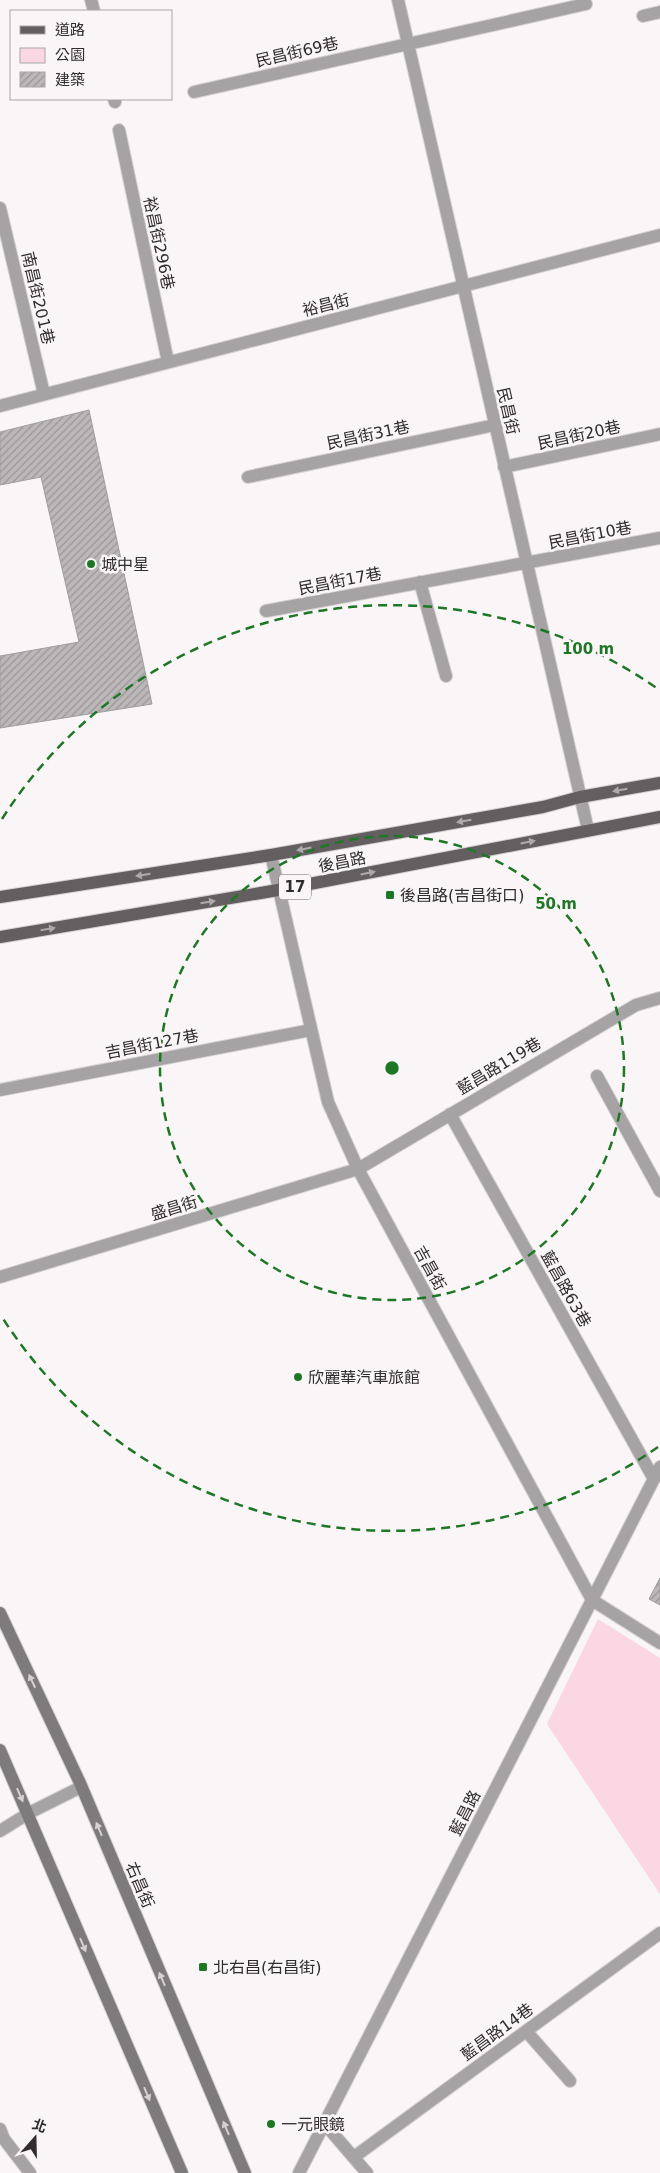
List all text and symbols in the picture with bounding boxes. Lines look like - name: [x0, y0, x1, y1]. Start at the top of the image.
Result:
- legend: [10, 10, 172, 100]
- text: 道路: [55, 21, 85, 39]
- street label: 民昌街69巷: [254, 33, 340, 71]
- text: 公園: [55, 46, 85, 64]
- text: 建築: [55, 71, 85, 89]
- street label: 裕昌街296巷: [140, 195, 178, 291]
- street label: 南昌街201巷: [18, 250, 58, 346]
- street label: 裕昌街: [300, 290, 352, 320]
- street label: 民昌街: [493, 385, 523, 437]
- street label: 民昌街31巷: [325, 417, 411, 453]
- street label: 民昌街20巷: [536, 417, 622, 453]
- street label: 民昌街10巷: [547, 518, 633, 552]
- place label: 城中星: [101, 555, 149, 574]
- marker: 城中星: [85, 558, 97, 570]
- street label: 民昌街17巷: [297, 564, 383, 598]
- text: 100 m: [562, 640, 614, 658]
- one-way arrow: [612, 786, 628, 794]
- one-way arrow: [455, 817, 471, 825]
- one-way arrow: [520, 837, 536, 845]
- one-way arrow: [295, 845, 311, 853]
- street label: 後昌路: [317, 848, 367, 876]
- one-way arrow: [361, 869, 376, 877]
- one-way arrow: [135, 871, 151, 879]
- road number: 17: [279, 874, 311, 900]
- place label: 後昌路(吉昌街口): [400, 886, 525, 905]
- marker: 後昌路(吉昌街口): [384, 889, 396, 901]
- text: 50 m: [535, 895, 577, 913]
- one-way arrow: [201, 898, 217, 906]
- one-way arrow: [40, 924, 56, 932]
- street label: 吉昌街127巷: [104, 1026, 200, 1062]
- street label: 藍昌路119巷: [454, 1034, 544, 1098]
- centre of rings: [383, 1059, 401, 1077]
- street label: 盛昌街: [148, 1192, 200, 1224]
- street label: 吉昌街: [410, 1242, 450, 1294]
- street label: 藍昌路63巷: [537, 1247, 595, 1331]
- place label: 欣麗華汽車旅館: [308, 1368, 420, 1387]
- marker: 欣麗華汽車旅館: [292, 1371, 304, 1383]
- one-way arrow: [27, 1674, 35, 1688]
- street label: 藍昌路: [446, 1787, 484, 1839]
- one-way arrow: [17, 1788, 25, 1802]
- one-way arrow: [94, 1822, 102, 1836]
- street label: 右昌街: [122, 1859, 158, 1911]
- one-way arrow: [80, 1937, 88, 1952]
- place label: 北右昌(右昌街): [213, 1958, 322, 1977]
- marker: 北右昌(右昌街): [197, 1961, 209, 1973]
- one-way arrow: [158, 1972, 166, 1986]
- street label: 藍昌路14巷: [457, 2000, 537, 2064]
- one-way arrow: [144, 2087, 152, 2101]
- north arrow: [10, 2113, 60, 2163]
- place label: 一元眼鏡: [281, 2115, 345, 2134]
- text: 北: [30, 2116, 49, 2136]
- marker: 一元眼鏡: [265, 2118, 277, 2130]
- one-way arrow: [221, 2121, 229, 2135]

